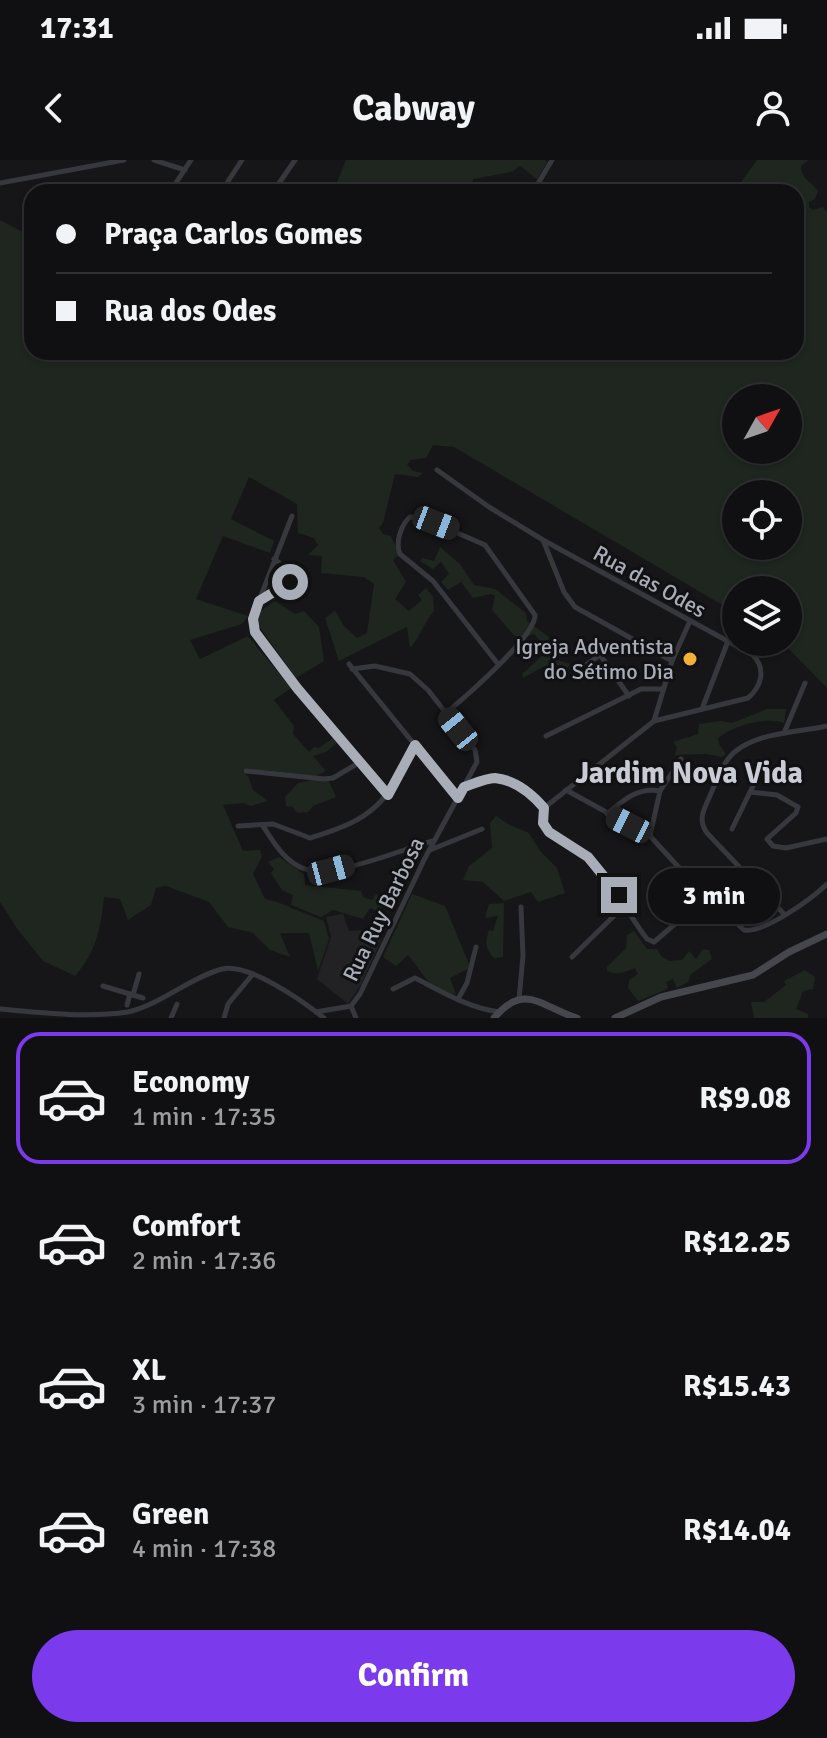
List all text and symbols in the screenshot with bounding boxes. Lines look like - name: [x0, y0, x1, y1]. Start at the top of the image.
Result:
- text: 17:31: [40, 10, 114, 47]
- icon: back: [32, 86, 76, 130]
- text: Cabway: [352, 86, 475, 131]
- icon: person: [751, 86, 795, 130]
- text: Praça Carlos Gomes: [104, 216, 362, 253]
- text: Rua dos Odes: [104, 293, 276, 330]
- north arrow: [722, 384, 802, 464]
- map controls: [722, 384, 802, 656]
- button: locate: [722, 480, 802, 560]
- car: [409, 503, 463, 543]
- street label: Rua das Odes: [589, 539, 711, 623]
- route start: [272, 564, 308, 600]
- button: layers: [722, 576, 802, 656]
- place label: Igreja Adventista do Sétimo Dia: [515, 633, 674, 685]
- marker: Igreja Adventista do Sétimo Dia: [681, 650, 699, 668]
- car: [434, 703, 482, 755]
- district label: Jardim Nova Vida: [575, 755, 803, 792]
- car: [602, 803, 656, 847]
- street label: Rua Ruy Barbosa: [337, 833, 430, 986]
- car: [305, 852, 357, 888]
- callout: 3 min: [647, 867, 779, 923]
- route end: [601, 877, 637, 913]
- text: 3 min: [683, 880, 745, 912]
- icon: car: [36, 1062, 108, 1134]
- text: Economy: [132, 1064, 249, 1101]
- text: R$9.08: [699, 1080, 791, 1117]
- text: 1 min · 17:35: [132, 1101, 276, 1133]
- icon: car: [36, 1206, 108, 1278]
- text: Comfort: [132, 1208, 241, 1245]
- text: R$12.25: [683, 1224, 791, 1261]
- text: 2 min · 17:36: [132, 1245, 276, 1277]
- icon: car: [36, 1350, 108, 1422]
- text: XL: [132, 1352, 166, 1389]
- text: R$15.43: [683, 1368, 791, 1405]
- text: 3 min · 17:37: [132, 1389, 276, 1421]
- icon: car: [36, 1494, 108, 1566]
- text: Green: [132, 1496, 209, 1533]
- text: R$14.04: [683, 1512, 791, 1549]
- text: 4 min · 17:38: [132, 1533, 276, 1565]
- button: Confirm: [32, 1630, 795, 1722]

